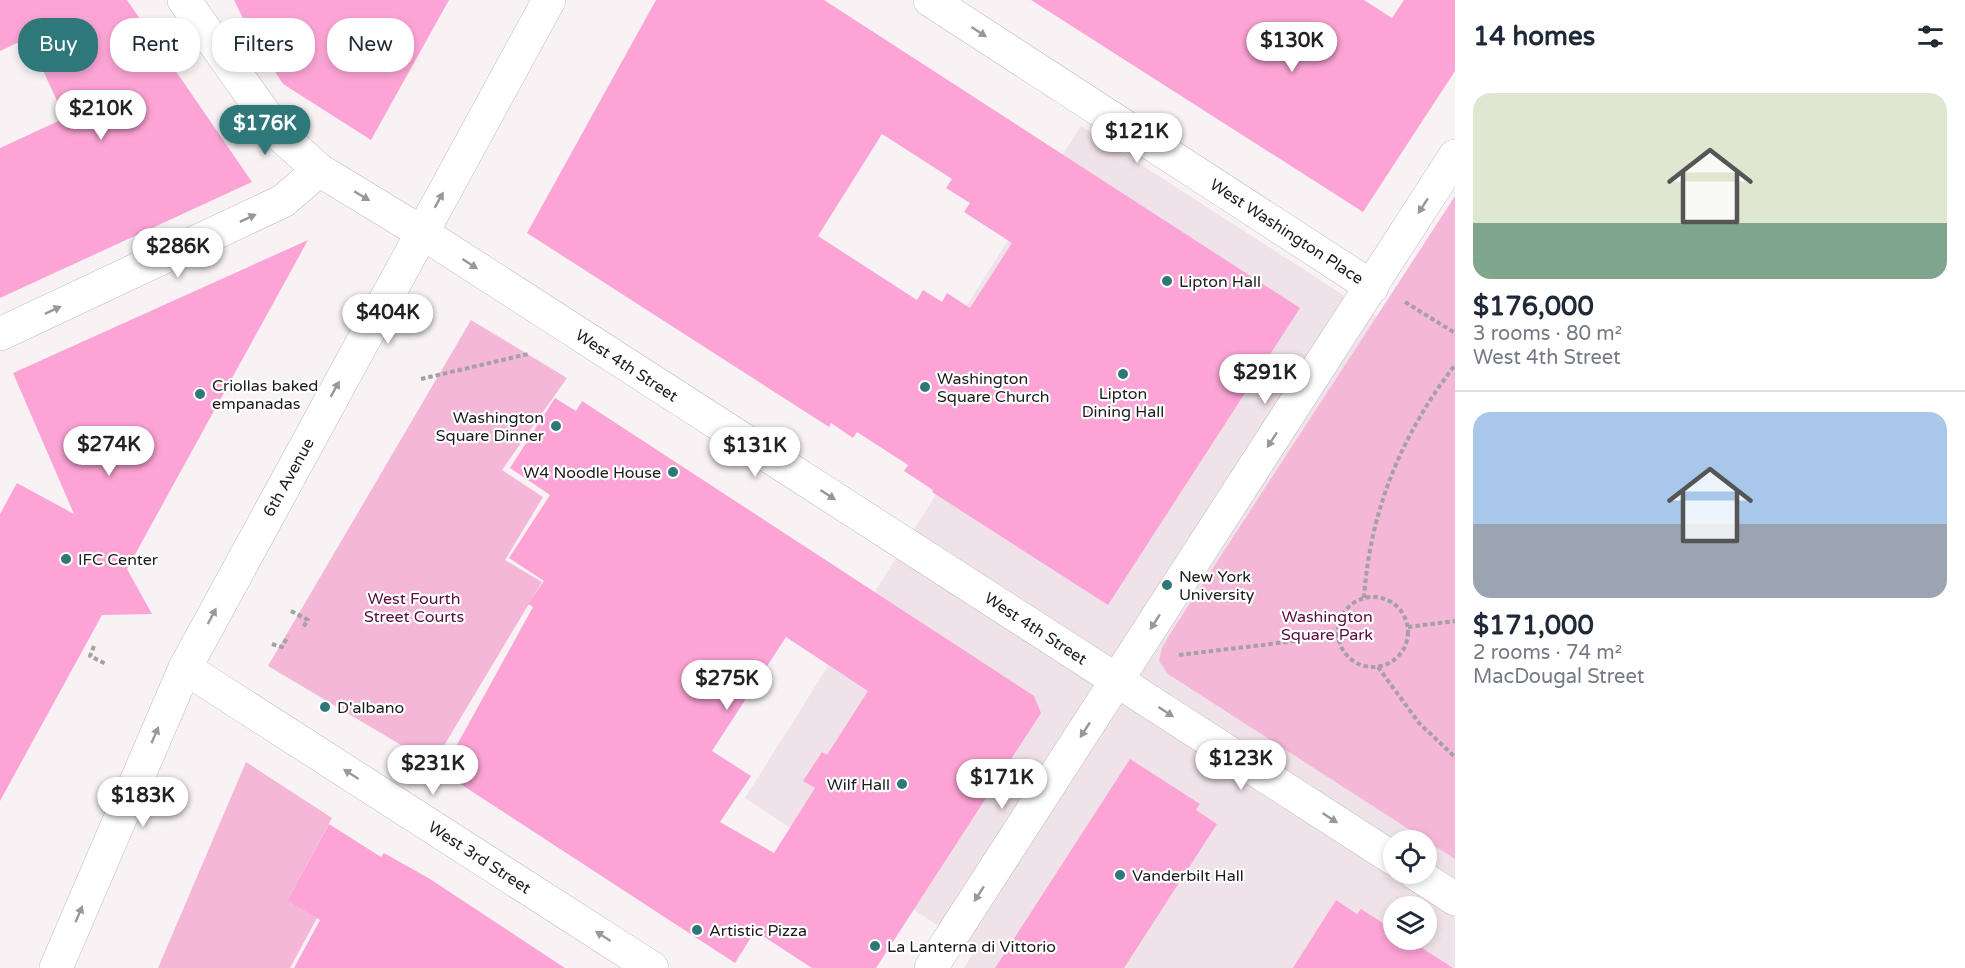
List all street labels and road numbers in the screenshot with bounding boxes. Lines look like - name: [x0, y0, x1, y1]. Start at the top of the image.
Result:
- street label: West Washington Place: [1206, 175, 1367, 289]
- street label: West 4th Street: [571, 325, 681, 406]
- street label: 6th Avenue: [259, 434, 319, 521]
- street label: West 4th Street: [980, 588, 1090, 669]
- street label: West 3rd Street: [424, 817, 535, 898]

